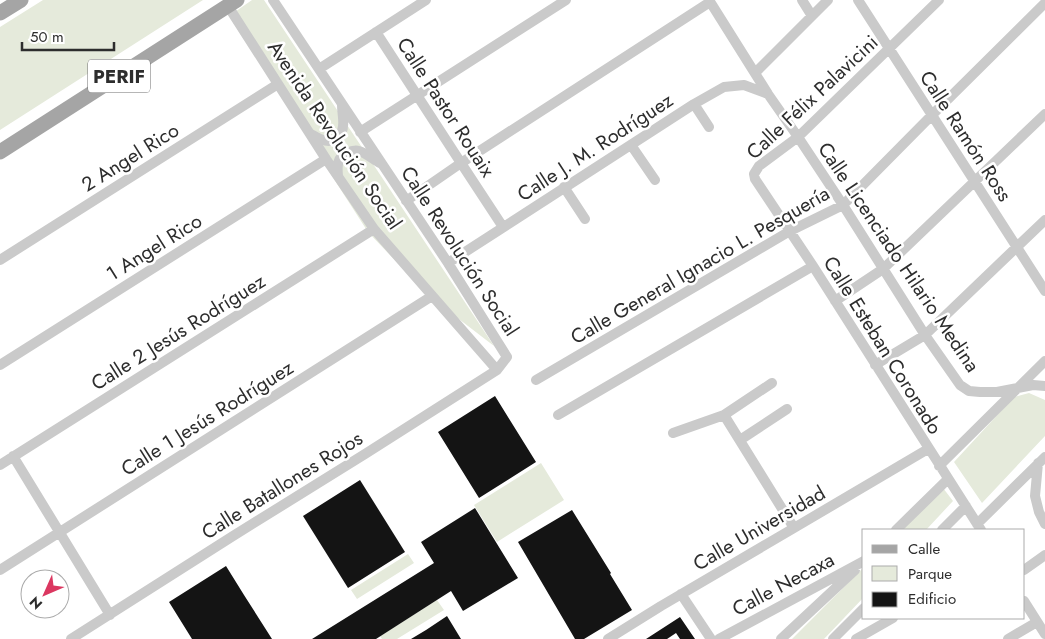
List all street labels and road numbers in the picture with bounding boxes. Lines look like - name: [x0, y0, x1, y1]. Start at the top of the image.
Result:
- street label: Calle Félix Palavicini: [740, 28, 885, 166]
- street label: Calle Pastor Rouaix: [389, 32, 502, 183]
- street label: Avenida Revolución Social: [260, 35, 409, 236]
- road number: PERIF: [88, 59, 150, 92]
- street label: Calle Ramón Ross: [912, 65, 1019, 207]
- street label: Calle J. M. Rodríguez: [512, 86, 679, 209]
- street label: 2 Angel Rico: [76, 116, 185, 199]
- street label: Calle Licenciado Hilario Medina: [811, 136, 987, 378]
- street label: Calle Revolución Social: [394, 161, 526, 342]
- street label: Calle General Ignacio L. Pesquería: [565, 179, 835, 352]
- street label: 1 Angel Rico: [101, 207, 208, 288]
- street label: Calle Esteban Coronado: [816, 251, 949, 440]
- street label: Calle 2 Jesús Rodríguez: [86, 267, 271, 398]
- street label: Calle 1 Jesús Rodríguez: [116, 354, 299, 483]
- street label: Calle Batallones Rojos: [196, 424, 368, 547]
- street label: Calle Universidad: [688, 479, 831, 578]
- street label: Calle Necaxa: [727, 545, 839, 623]

